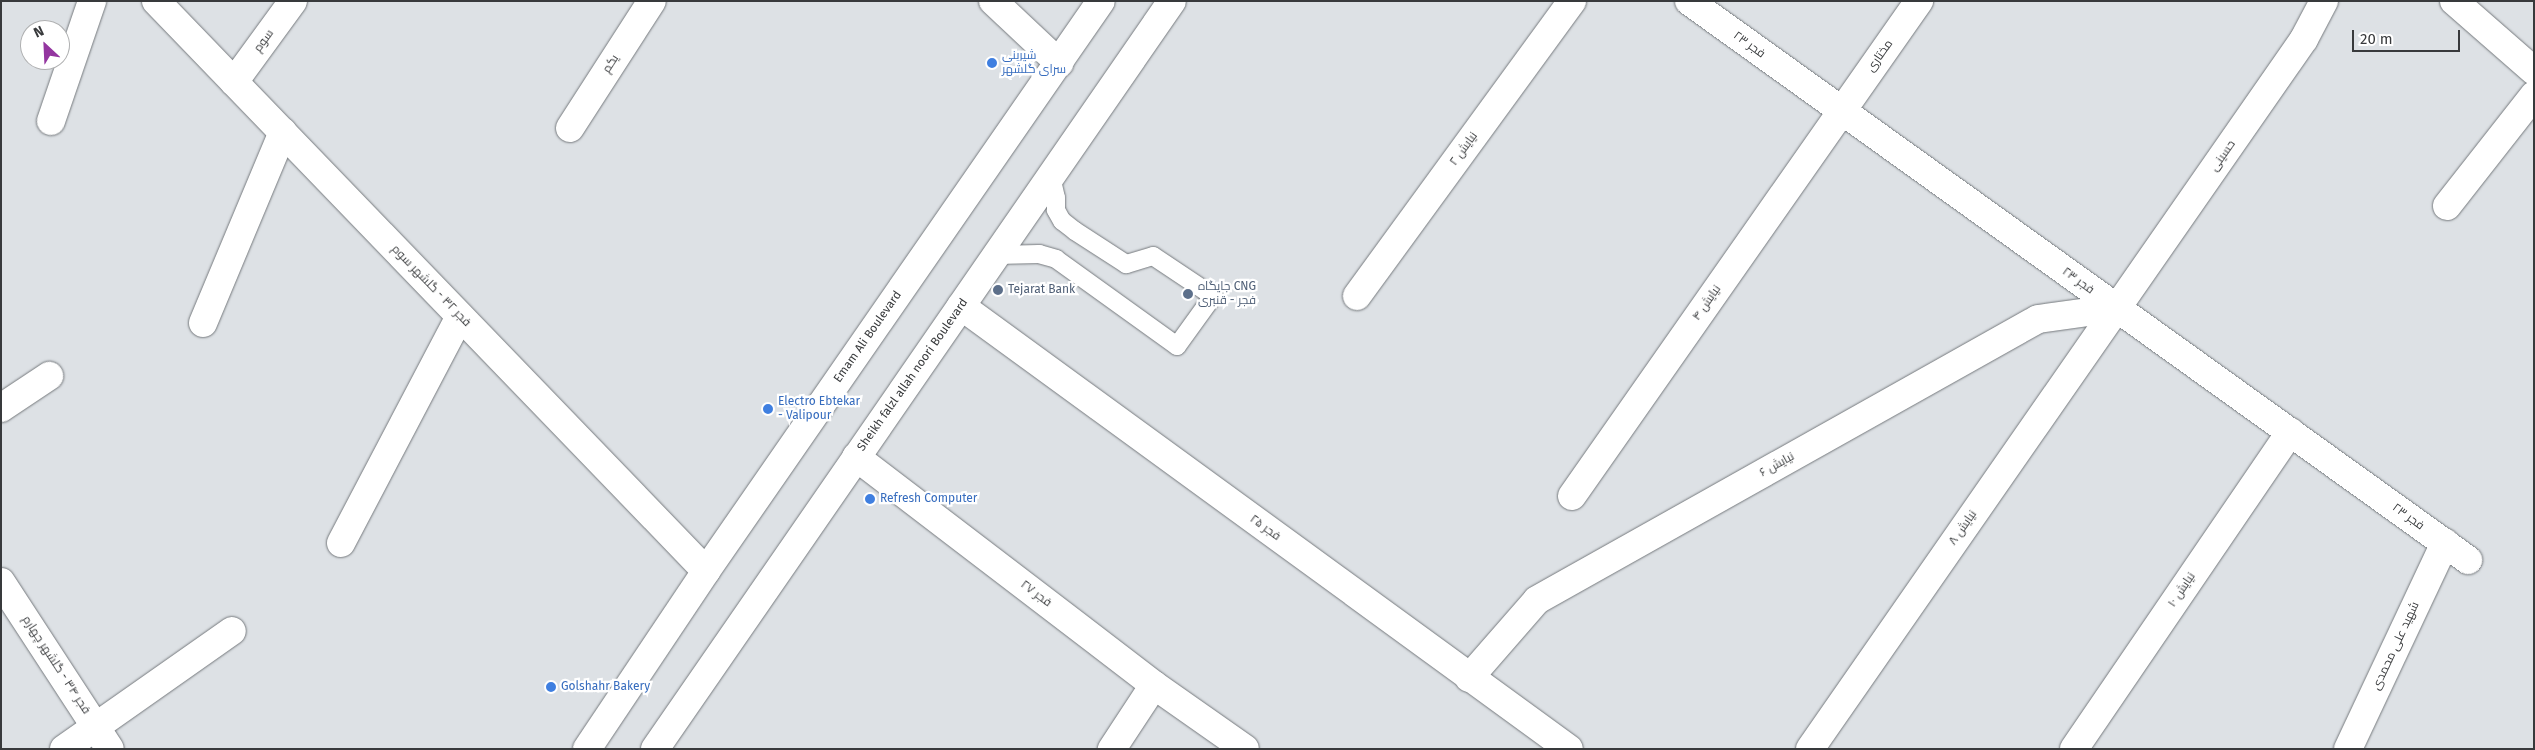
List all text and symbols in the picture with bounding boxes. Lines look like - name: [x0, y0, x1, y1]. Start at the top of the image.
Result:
- north arrow: [20, 20, 70, 70]
- scale bar: [2355, 20, 2462, 52]
- text: N: [31, 22, 47, 42]
- street label: سوم: [251, 27, 277, 55]
- street label: فجر ۲۳: [1730, 29, 1768, 61]
- text: 20 m: [2360, 30, 2393, 48]
- street label: مختاری: [1864, 37, 1896, 75]
- place label: شیرینی سرای گلشهر: [1002, 49, 1066, 77]
- street label: یکم: [600, 52, 622, 76]
- marker: شیرینی سرای گلشهر: [986, 57, 998, 69]
- street label: نیایش ۲: [1447, 129, 1481, 169]
- street label: حسینی: [2207, 138, 2239, 174]
- street label: فجر ۳۲ - گلشهر سوم: [388, 242, 474, 330]
- street label: فجر ۲۳: [2059, 265, 2097, 297]
- place label: جایگاه CNG فجر - قنبری: [1198, 280, 1256, 308]
- place label: Tejarat Bank: [1008, 283, 1075, 297]
- street label: نیایش ۴: [1690, 283, 1724, 323]
- marker: Tejarat Bank: [992, 284, 1004, 296]
- street label: Emam Ali Boulevard: [831, 288, 905, 386]
- marker: جایگاه CNG فجر - قنبری: [1182, 288, 1194, 300]
- street label: Sheikh falzl allah noori Boulevard: [855, 296, 971, 454]
- place label: Electro Ebtekar - Valipour: [778, 395, 860, 423]
- marker: Electro Ebtekar - Valipour: [762, 403, 774, 415]
- street label: نیایش ۶: [1757, 450, 1797, 480]
- place label: Refresh Computer: [880, 492, 977, 506]
- marker: Refresh Computer: [864, 493, 876, 505]
- street label: فجر ۲۳: [2389, 501, 2427, 533]
- street label: نیایش ۸: [1946, 508, 1980, 548]
- street label: فجر ۲۵: [1247, 512, 1283, 544]
- street label: نیایش ۱۰: [2165, 570, 2199, 610]
- street label: فجر ۲۷: [1018, 578, 1054, 610]
- street label: شهید علی محمدی: [2369, 600, 2423, 692]
- street label: فجر ۳۴ - گلشهر چهارم: [19, 613, 93, 717]
- place label: Golshahr Bakery: [561, 680, 650, 694]
- marker: Golshahr Bakery: [545, 681, 557, 693]

